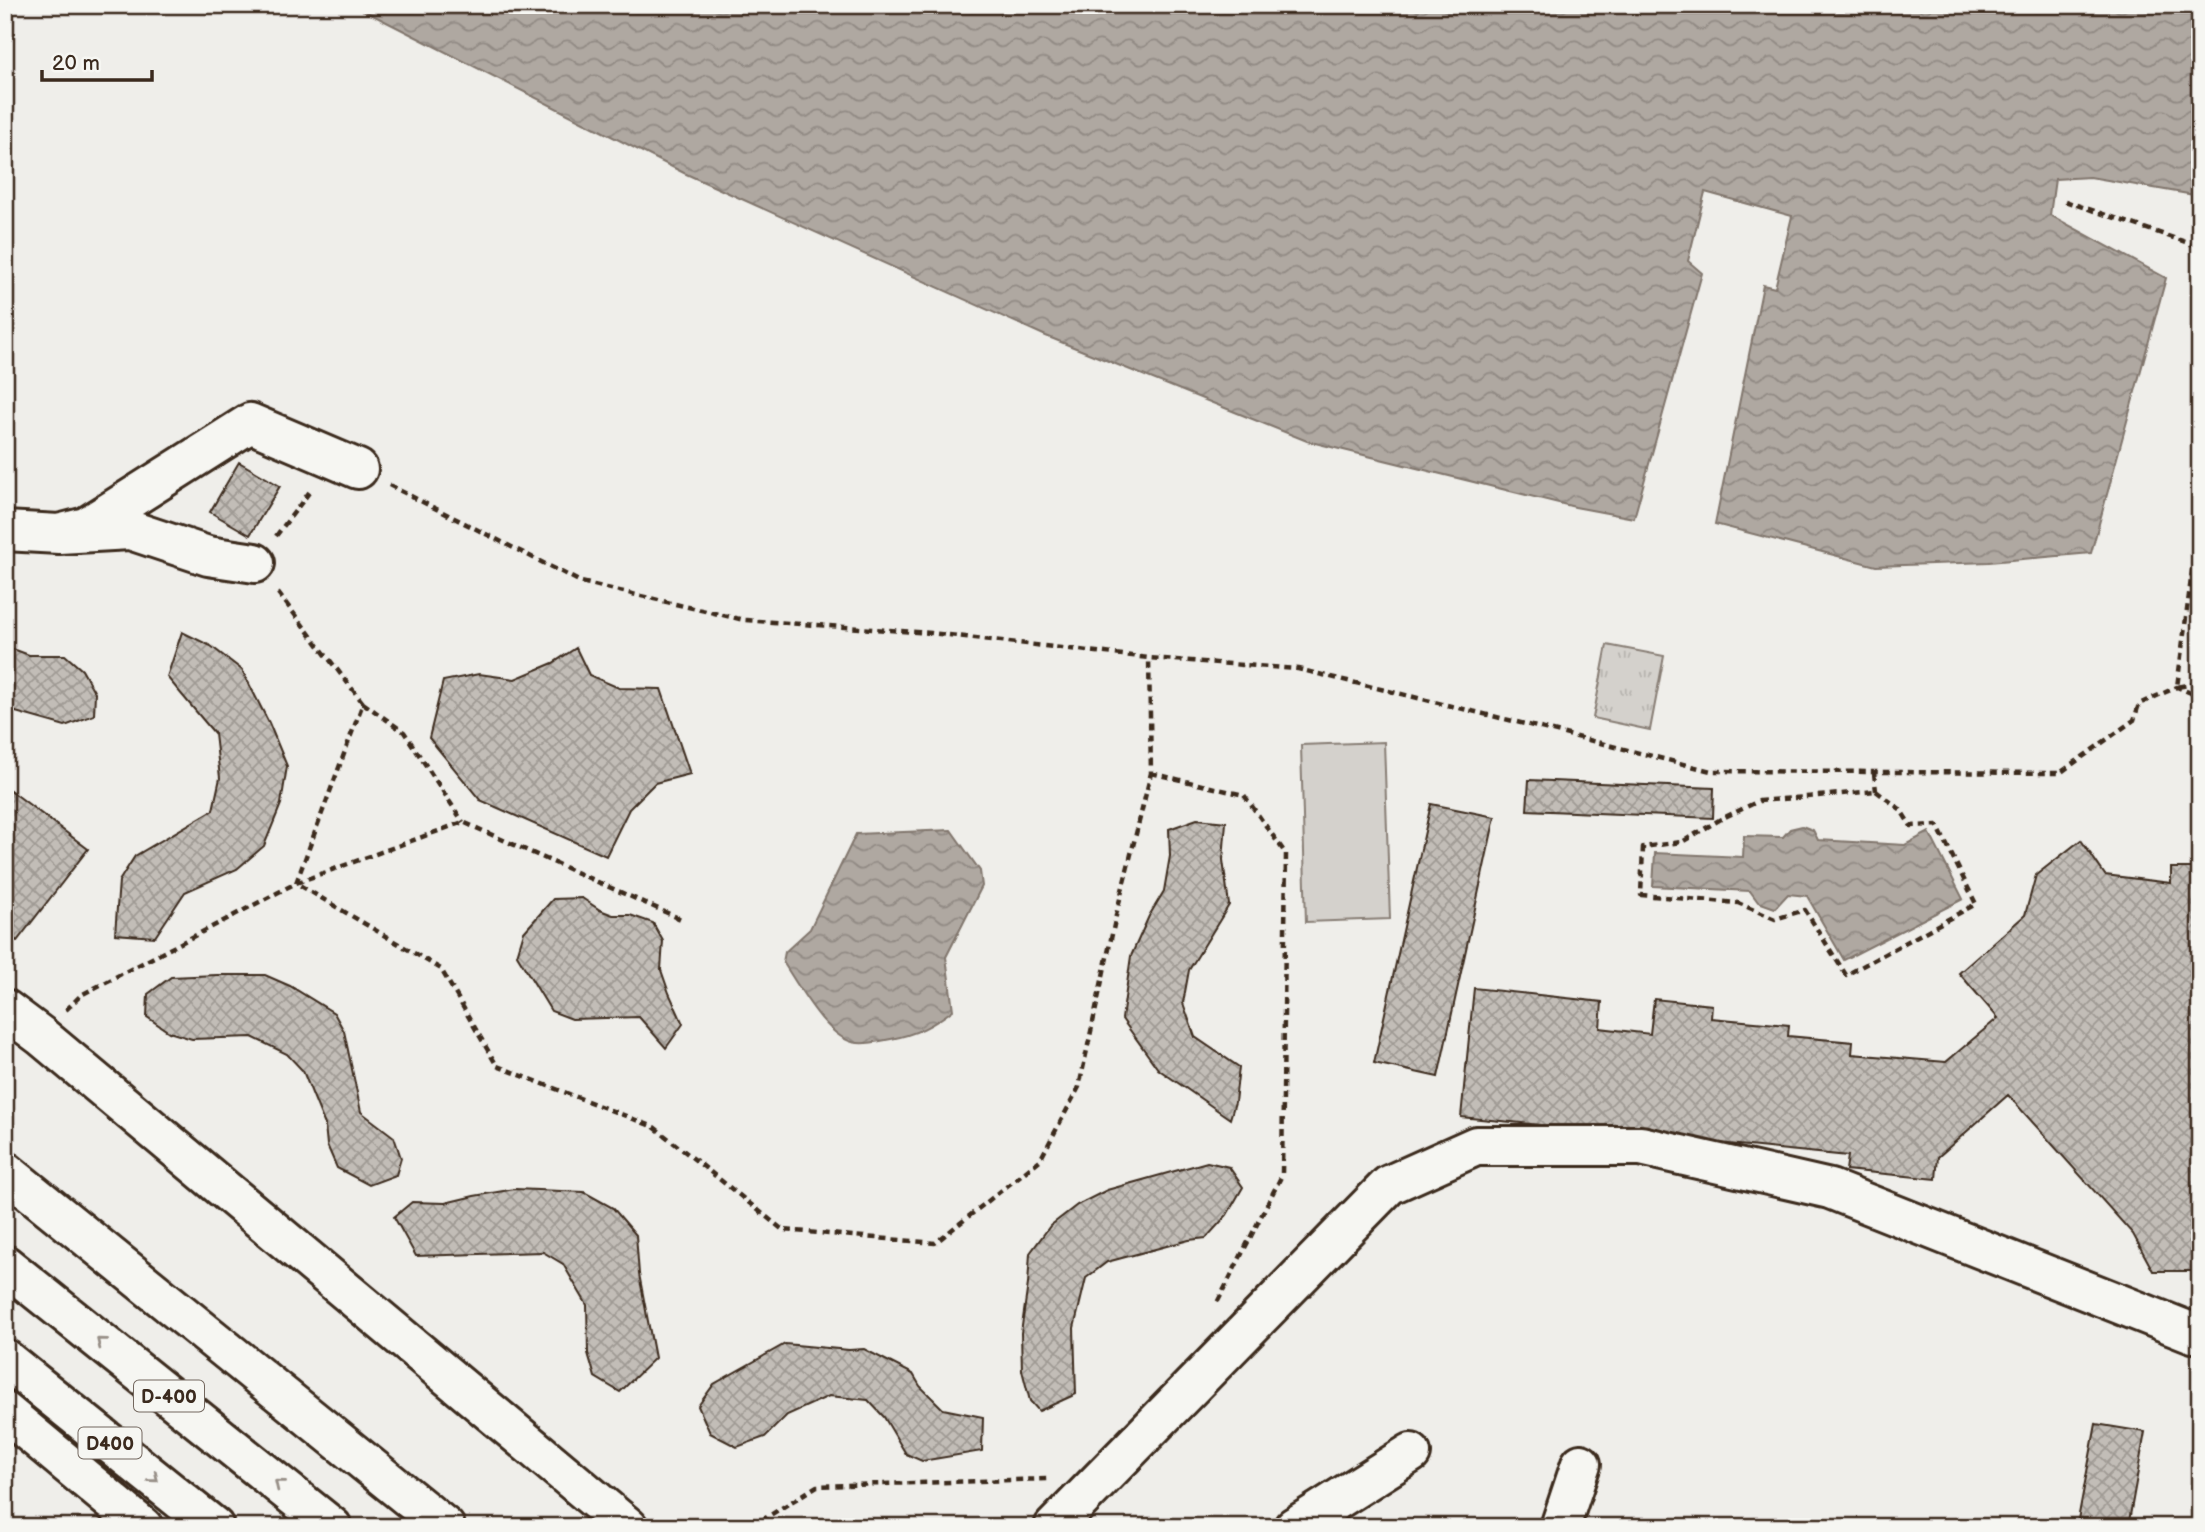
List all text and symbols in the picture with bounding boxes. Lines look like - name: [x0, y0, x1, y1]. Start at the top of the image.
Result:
- scale bar: [42, 38, 152, 82]
- text: 20 m: [52, 51, 100, 76]
- one-way arrow: [97, 1337, 109, 1350]
- road number: D-400: [134, 1380, 204, 1412]
- road number: D400: [78, 1428, 142, 1458]
- one-way arrow: [146, 1470, 158, 1483]
- one-way arrow: [274, 1480, 287, 1492]

